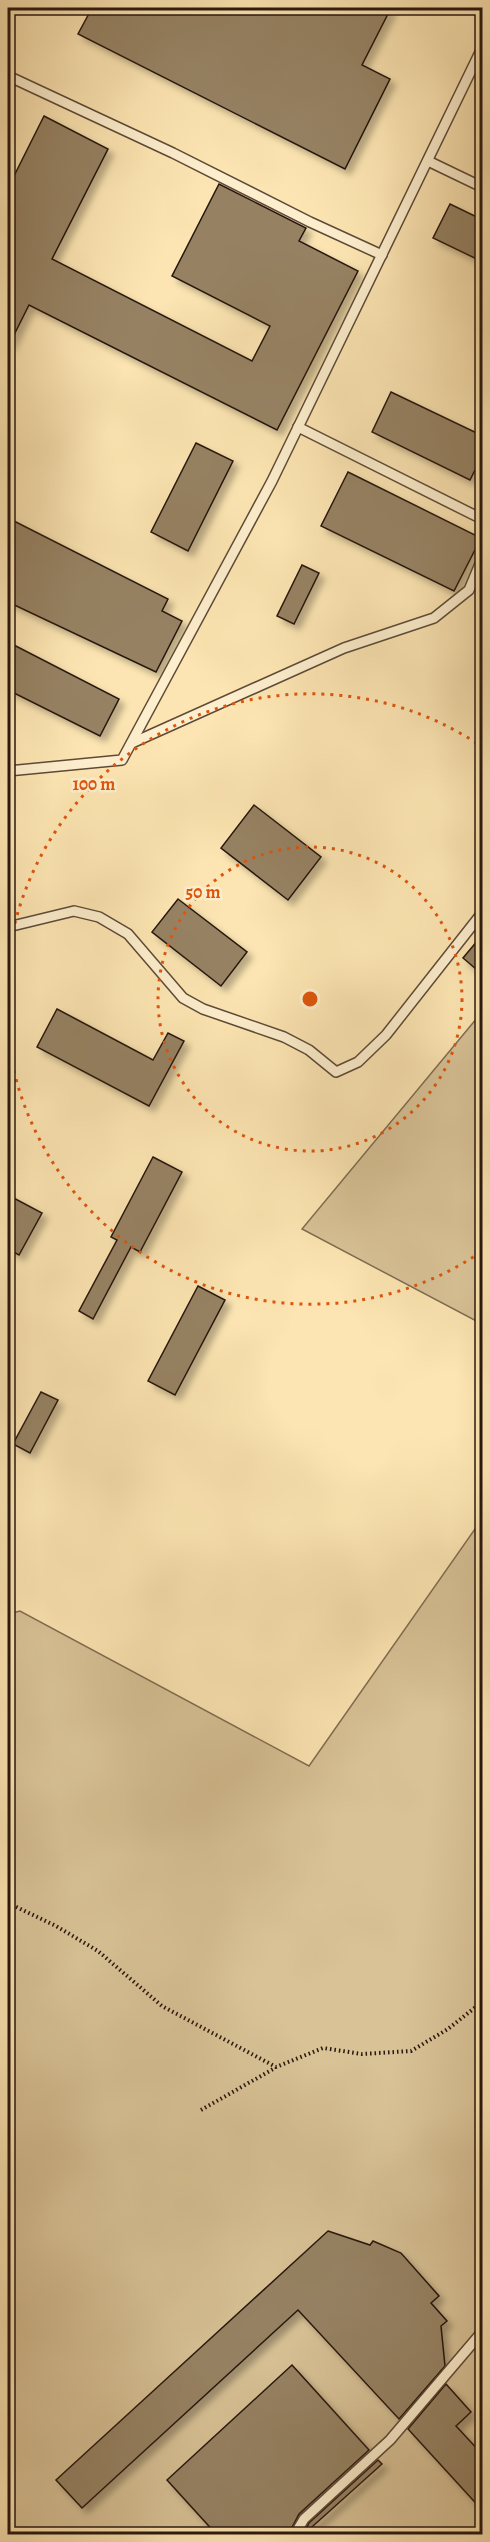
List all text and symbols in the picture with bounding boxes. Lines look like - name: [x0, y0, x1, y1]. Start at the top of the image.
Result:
- text: 100 m: [73, 772, 115, 796]
- text: 50 m: [186, 880, 220, 904]
- centre of rings: [300, 989, 320, 1009]

